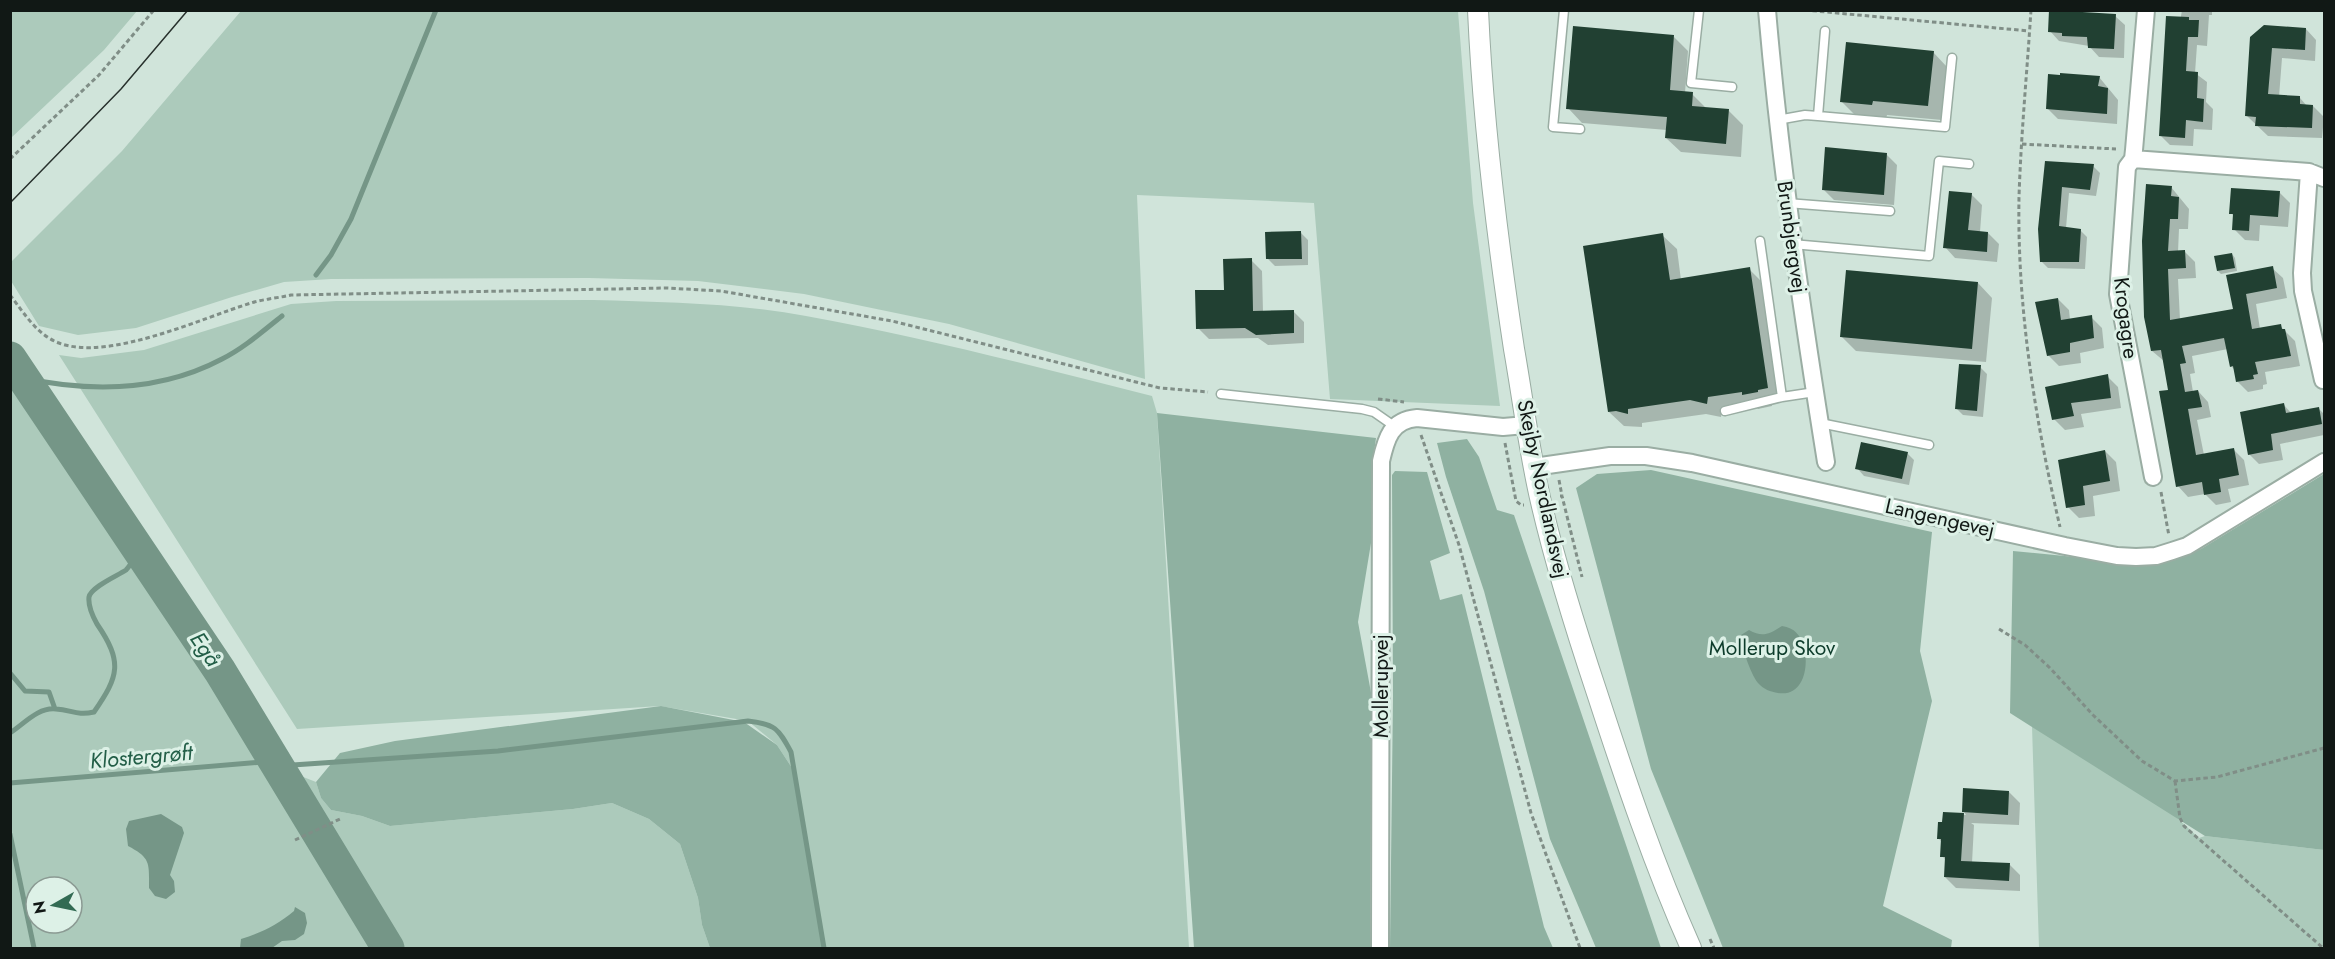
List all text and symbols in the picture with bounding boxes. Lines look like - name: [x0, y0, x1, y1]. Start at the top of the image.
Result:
- street label: Brunbjergvej: [1769, 179, 1815, 295]
- street label: Krogagre: [2106, 275, 2146, 361]
- street label: Skejby Nordlandsvej: [1509, 397, 1577, 581]
- street label: Langengevej: [1882, 491, 1998, 545]
- water label: Egå: [183, 625, 229, 673]
- park label: Mollerup Skov: [1709, 633, 1836, 663]
- street label: Mollerupvej: [1366, 634, 1396, 738]
- water label: Klostergrøft: [88, 735, 195, 776]
- north arrow: [24, 875, 84, 935]
- text: N: [27, 899, 52, 915]

